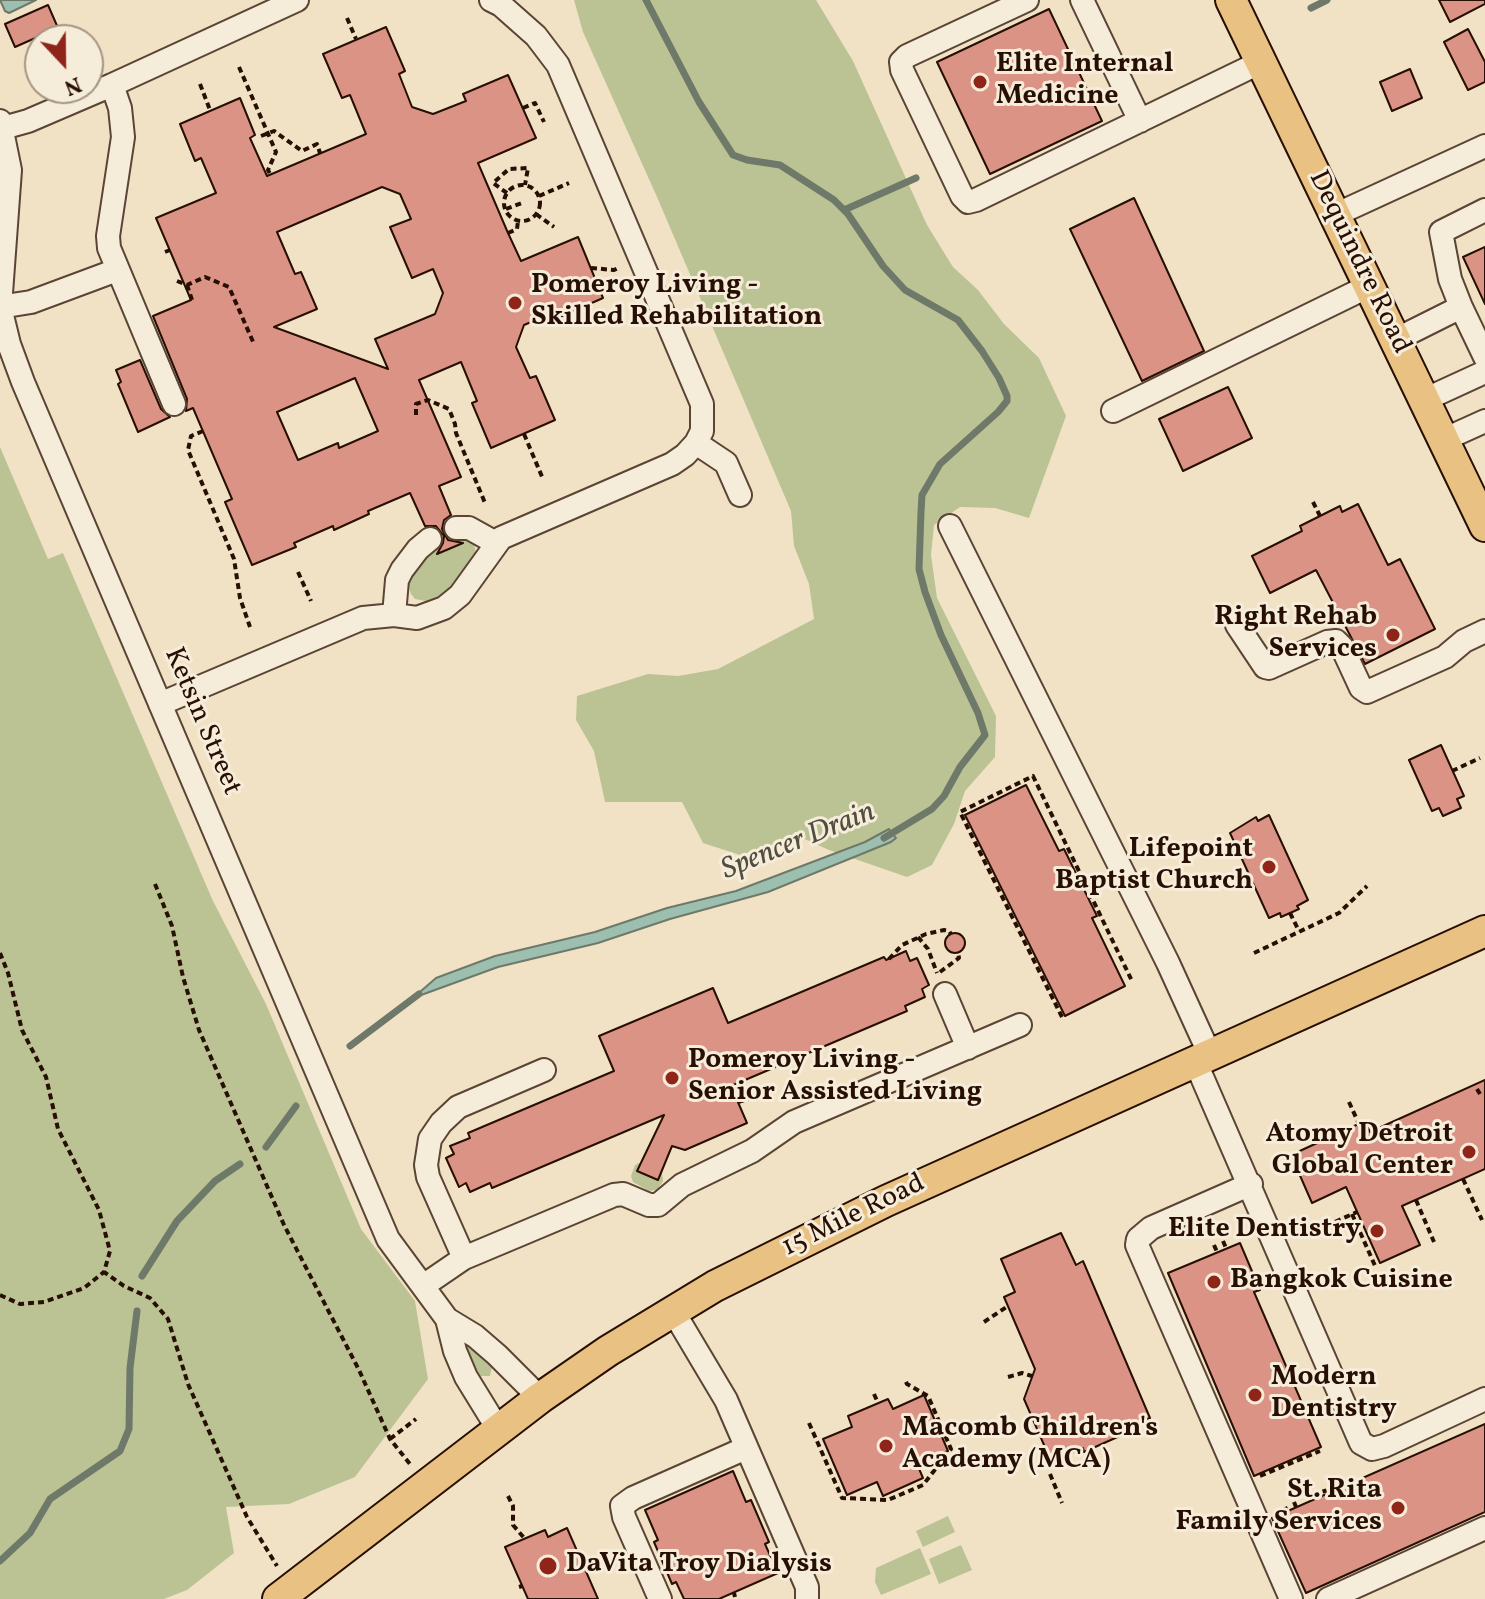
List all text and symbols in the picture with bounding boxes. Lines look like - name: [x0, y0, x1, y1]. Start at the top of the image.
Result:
- north arrow: [24, 24, 104, 104]
- place label: Elite Internal Medicine: [996, 49, 1173, 115]
- text: N: [59, 67, 86, 102]
- marker: Elite Internal Medicine: [971, 73, 989, 91]
- street label: Dequindre Road: [1299, 166, 1417, 360]
- place label: Pomeroy Living - Skilled Rehabilitation: [531, 270, 822, 336]
- marker: Pomeroy Living - Skilled Rehabilitation: [506, 294, 524, 312]
- place label: Right Rehab Services: [1214, 602, 1377, 668]
- marker: Right Rehab Services: [1384, 626, 1402, 644]
- street label: Ketsin Street: [155, 643, 247, 801]
- water label: Spencer Drain: [717, 796, 881, 890]
- place label: Lifepoint Baptist Church: [1055, 834, 1253, 900]
- marker: Lifepoint Baptist Church: [1260, 858, 1278, 876]
- place label: Pomeroy Living - Senior Assisted Living: [688, 1045, 982, 1111]
- marker: Pomeroy Living - Senior Assisted Living: [663, 1069, 681, 1087]
- place label: Atomy Detroit Global Center: [1266, 1119, 1453, 1185]
- marker: Atomy Detroit Global Center: [1460, 1143, 1478, 1161]
- street label: 15 Mile Road: [777, 1168, 931, 1266]
- place label: Elite Dentistry: [1168, 1214, 1361, 1248]
- marker: Elite Dentistry: [1368, 1222, 1386, 1240]
- place label: Bangkok Cuisine: [1230, 1265, 1453, 1299]
- marker: Bangkok Cuisine: [1205, 1273, 1223, 1291]
- place label: Modern Dentistry: [1271, 1362, 1397, 1428]
- marker: Modern Dentistry: [1246, 1386, 1264, 1404]
- place label: Macomb Children's Academy (MCA): [902, 1413, 1158, 1479]
- marker: Macomb Children's Academy (MCA): [877, 1437, 895, 1455]
- place label: St. Rita Family Services: [1175, 1475, 1382, 1541]
- marker: St. Rita Family Services: [1389, 1499, 1407, 1517]
- place label: DaVita Troy Dialysis: [566, 1549, 832, 1583]
- marker: DaVita Troy Dialysis: [537, 1555, 559, 1577]

